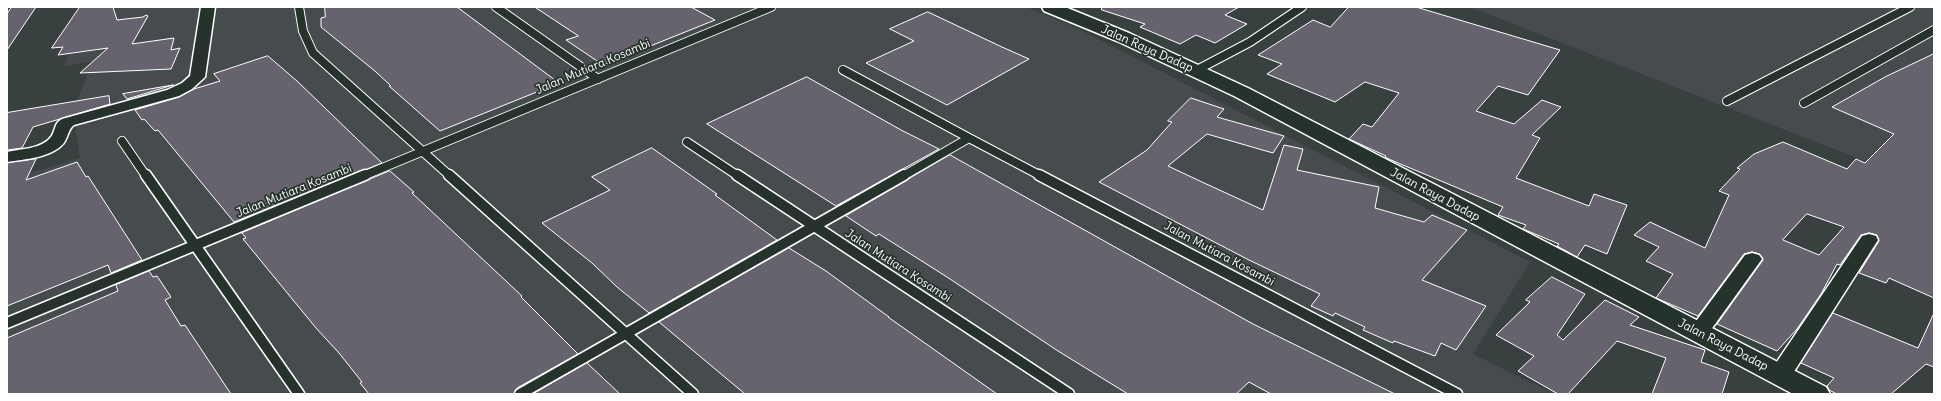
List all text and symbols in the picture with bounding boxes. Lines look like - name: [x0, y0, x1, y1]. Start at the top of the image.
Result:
- street label: Jalan Raya Dadap: [1099, 22, 1195, 76]
- street label: Jalan Mutiara Kosambi: [533, 36, 653, 98]
- street label: Jalan Mutiara Kosambi: [234, 161, 354, 221]
- street label: Jalan Raya Dadap: [1388, 165, 1482, 225]
- street label: Jalan Mutiara Kosambi: [1161, 219, 1277, 289]
- street label: Jalan Mutiara Kosambi: [842, 226, 954, 306]
- street label: Jalan Raya Dadap: [1676, 316, 1770, 374]

